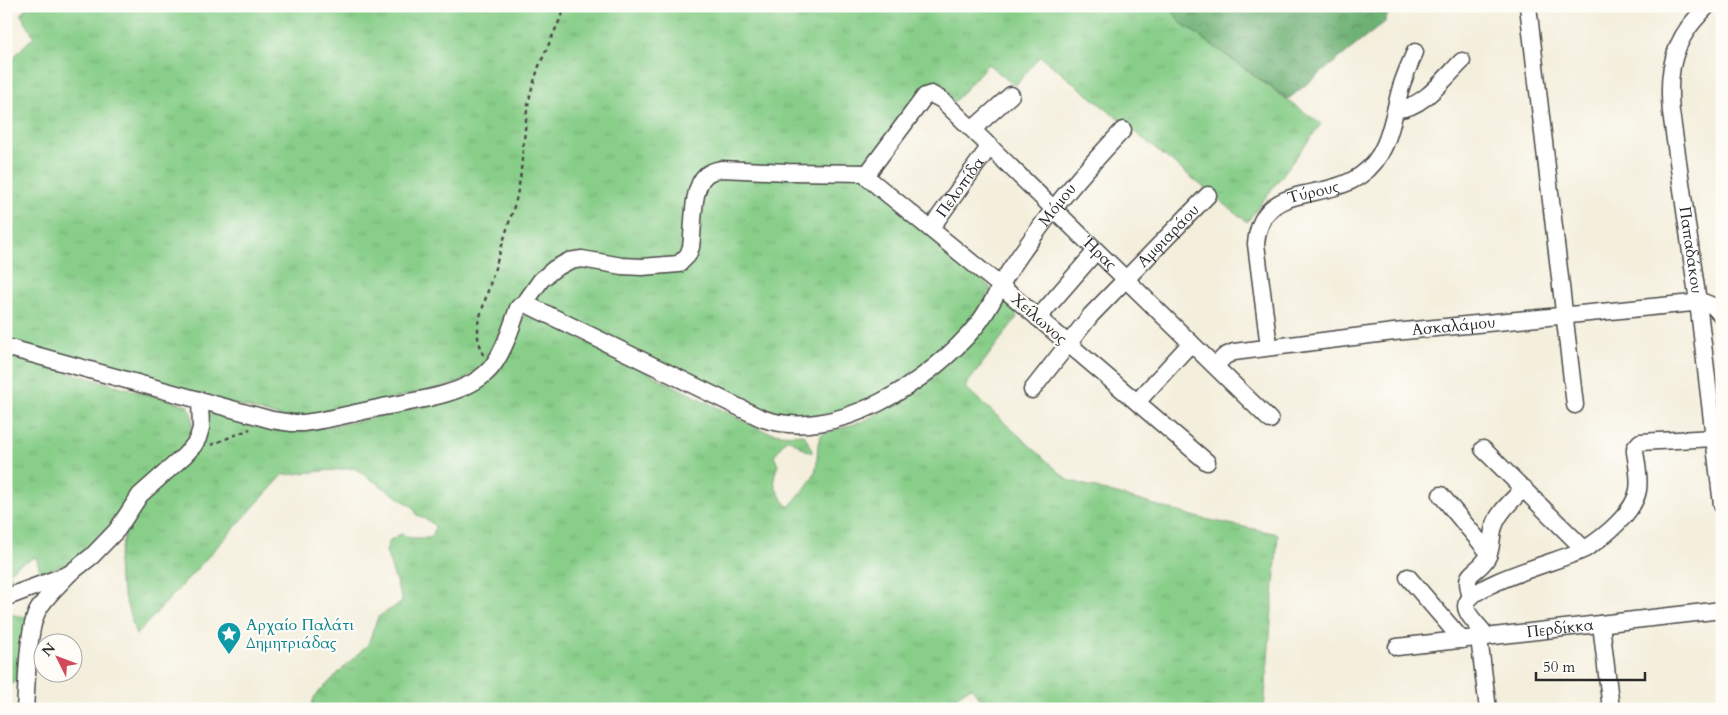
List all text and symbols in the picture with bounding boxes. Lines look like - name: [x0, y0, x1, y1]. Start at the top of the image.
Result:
- street label: Πελοπίδα: [931, 152, 990, 222]
- street label: Τύρους: [1285, 175, 1342, 209]
- street label: Μόμου: [1033, 179, 1081, 231]
- street label: Αμφιαράου: [1132, 199, 1204, 272]
- street label: Παπαδάκου: [1674, 205, 1708, 295]
- street label: Ήρας: [1077, 231, 1121, 275]
- street label: Χείλωνος: [1006, 289, 1072, 350]
- street label: Ασκαλάμου: [1411, 311, 1496, 341]
- place label: Αρχαίο Παλάτι Δημητριάδας: [246, 614, 354, 654]
- street label: Περδίκκα: [1525, 614, 1595, 643]
- place icon: Αρχαίο Παλάτι Δημητριάδας: [216, 621, 242, 655]
- north arrow: [32, 632, 82, 682]
- text: N: [38, 639, 60, 661]
- scale bar: [1536, 650, 1644, 682]
- text: 50 m: [1543, 657, 1575, 677]

